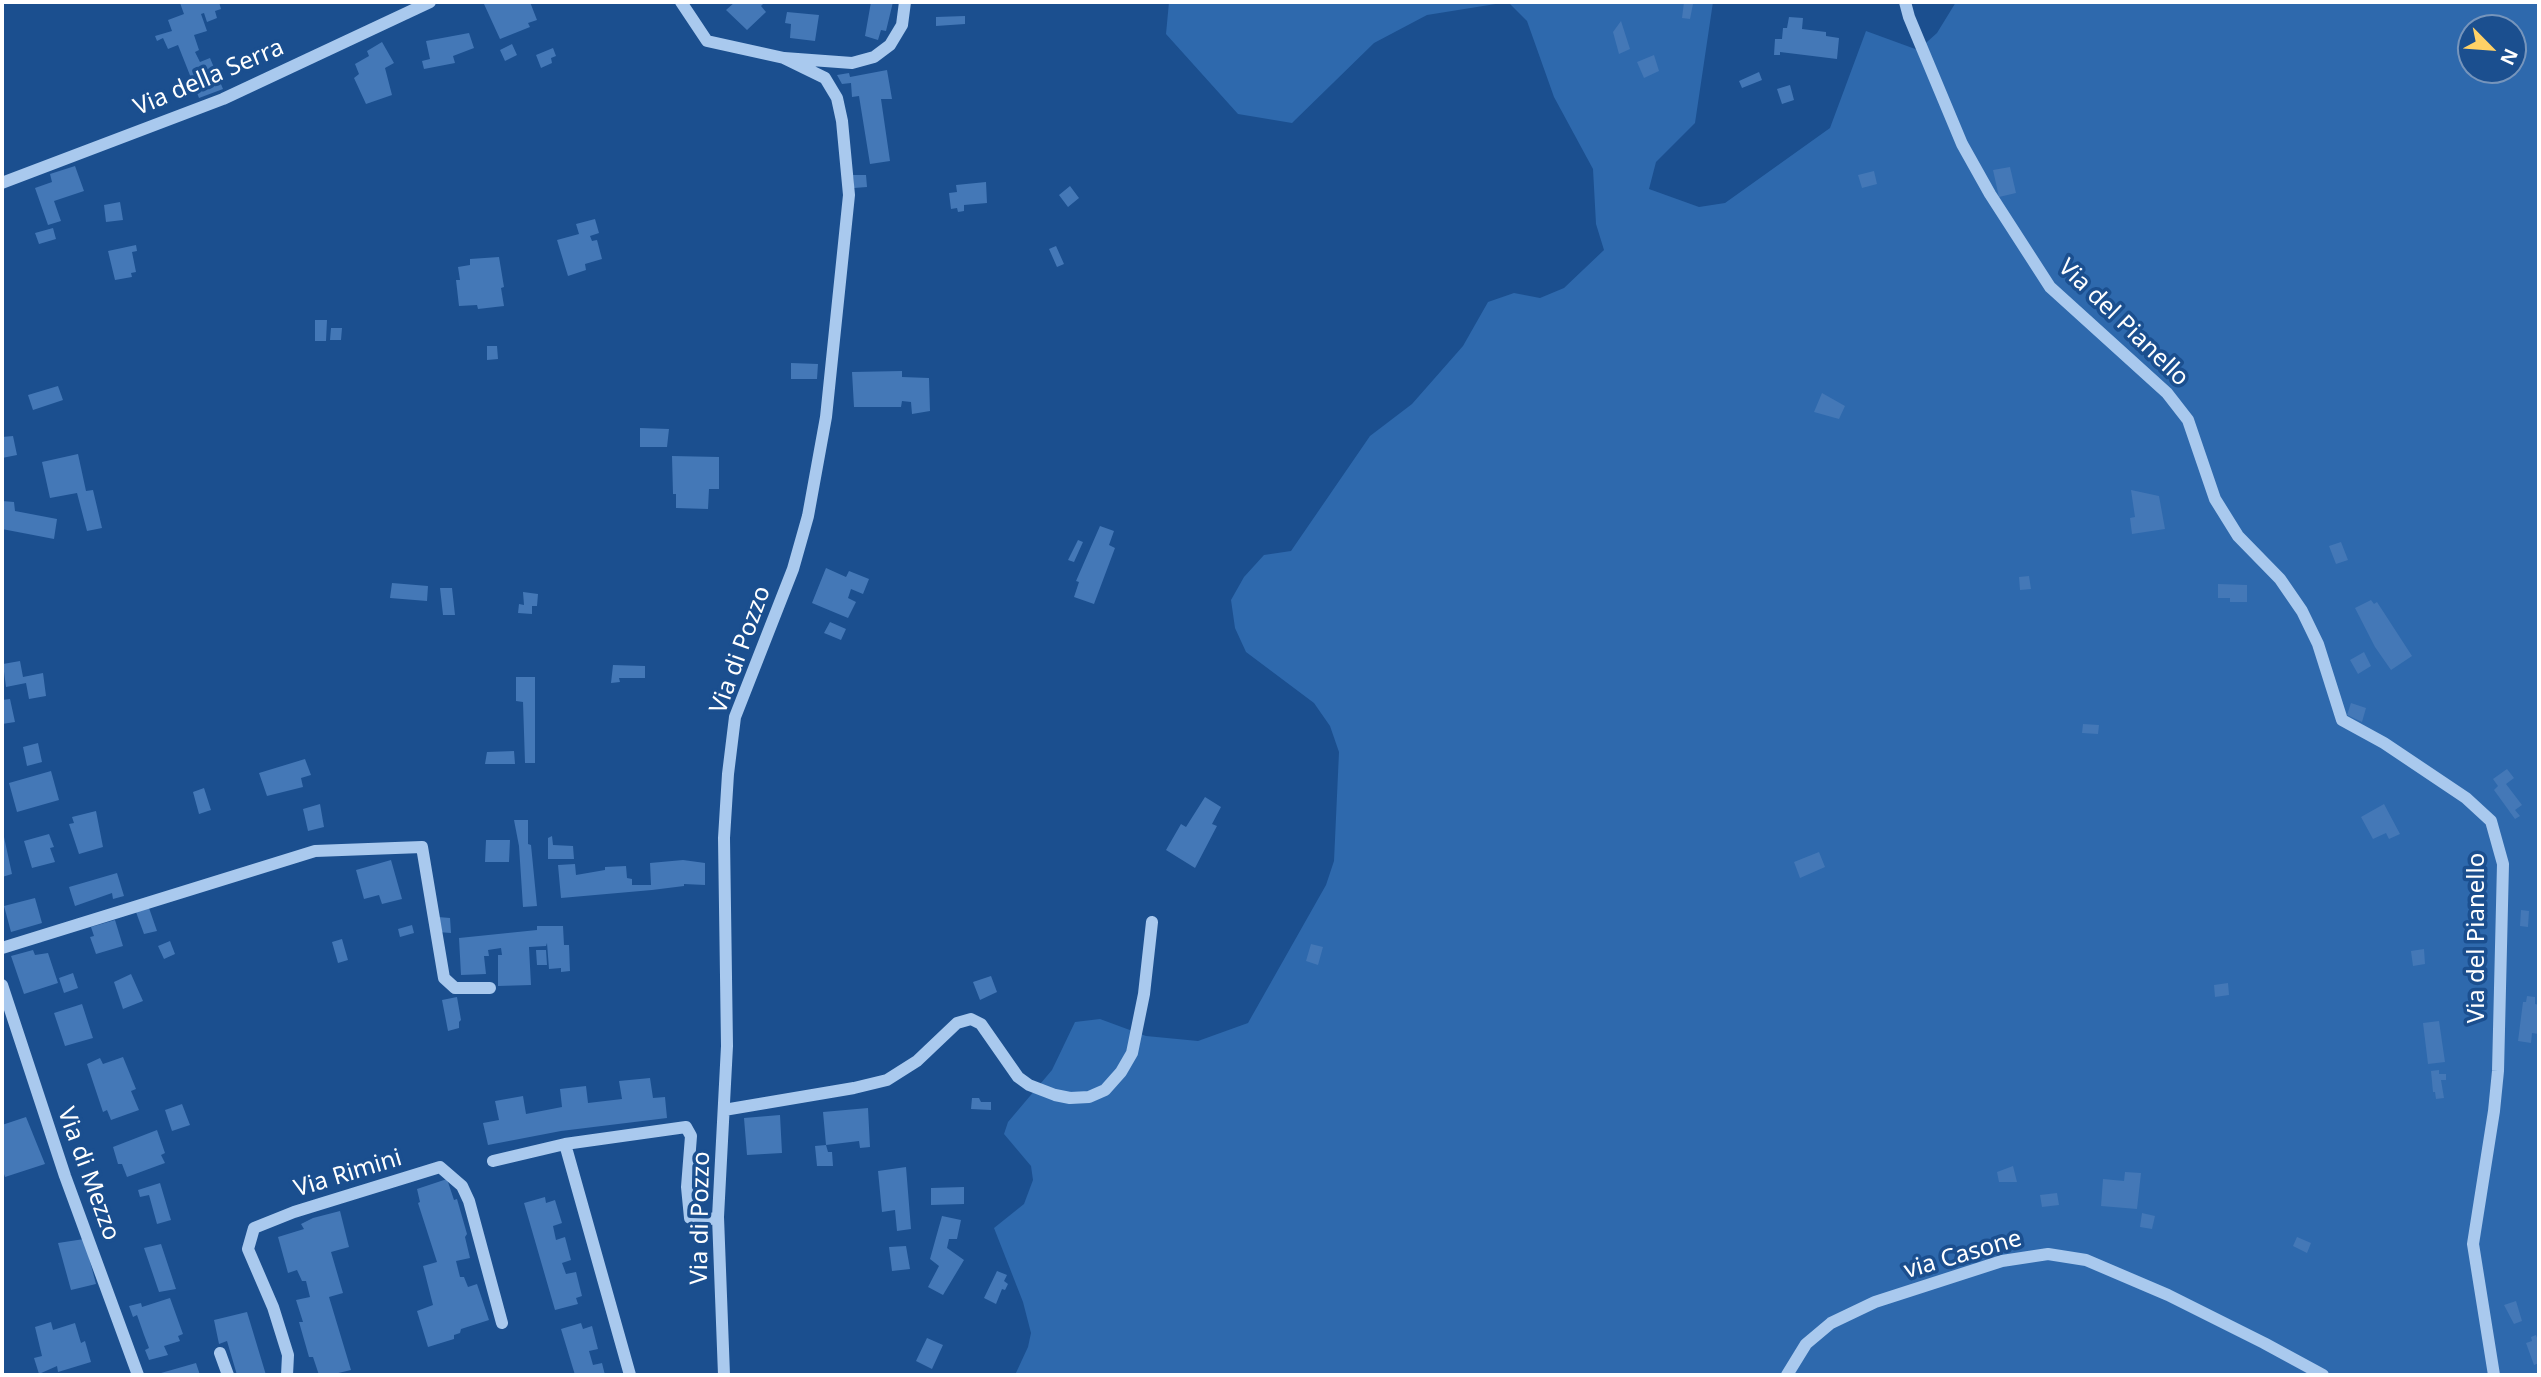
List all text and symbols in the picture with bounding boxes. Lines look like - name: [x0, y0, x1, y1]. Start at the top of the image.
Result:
- north arrow: [2457, 14, 2527, 84]
- street label: Via della Serra: [130, 33, 288, 123]
- text: N: [2494, 45, 2524, 70]
- street label: Via del Pianello: [2052, 253, 2194, 393]
- street label: Via di Pozzo: [705, 582, 777, 718]
- street label: Via del Pianello: [2463, 853, 2491, 1023]
- street label: Via di Mezzo: [51, 1103, 125, 1245]
- street label: Via Rimini: [291, 1144, 405, 1204]
- street label: Via di Pozzo: [685, 1151, 717, 1285]
- street label: via Casone: [1901, 1224, 2025, 1286]

